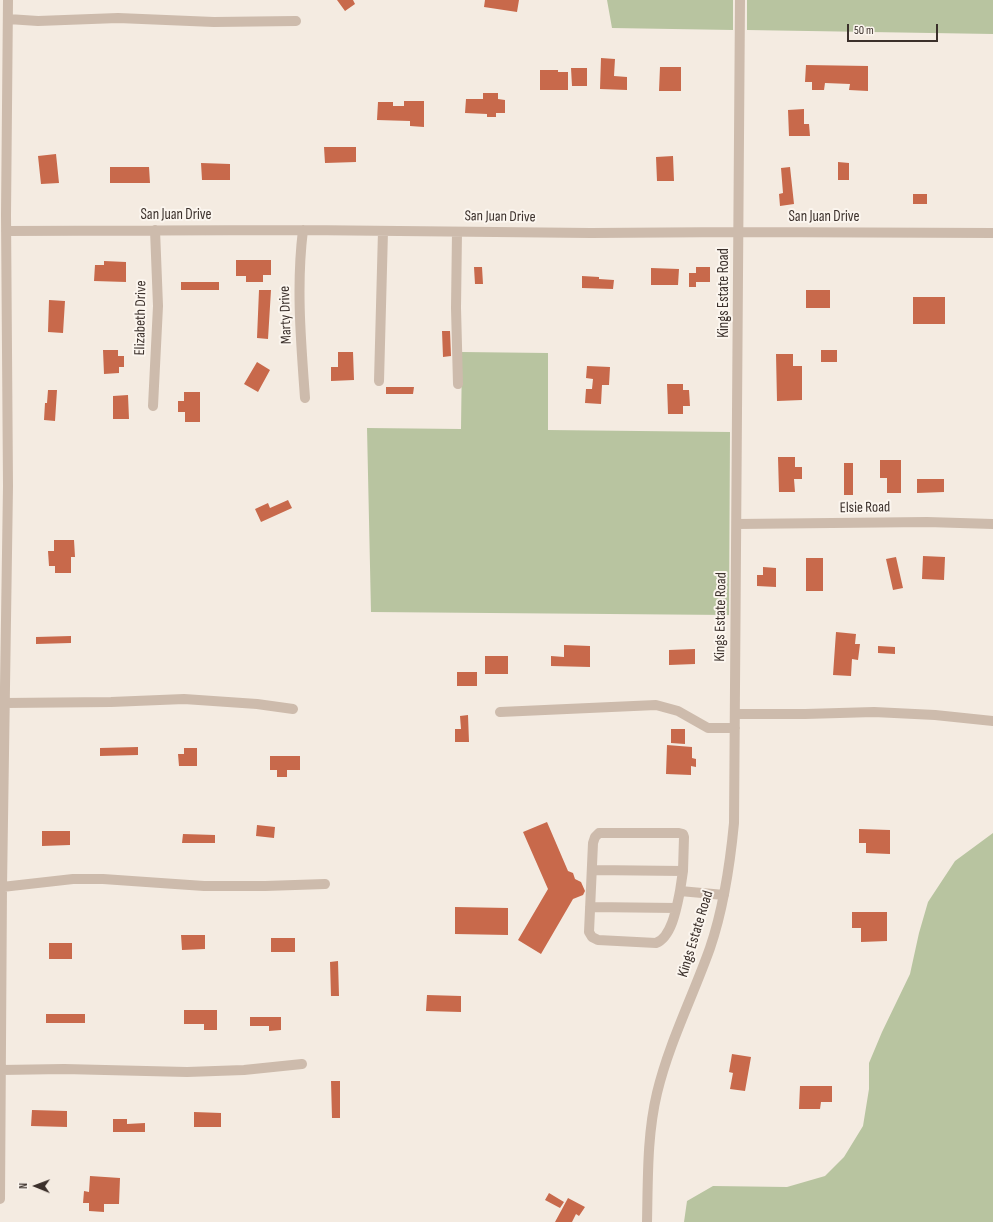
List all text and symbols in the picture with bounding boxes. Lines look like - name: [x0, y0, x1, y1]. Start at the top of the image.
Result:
- scale bar: [849, 16, 940, 42]
- text: 50 m: [854, 23, 874, 38]
- street label: San Juan Drive: [140, 206, 212, 224]
- street label: San Juan Drive: [464, 207, 536, 227]
- street label: San Juan Drive: [788, 208, 860, 226]
- street label: Kings Estate Road: [715, 248, 733, 338]
- street label: Elizabeth Drive: [131, 280, 151, 356]
- street label: Marty Drive: [276, 286, 296, 344]
- street label: Elsie Road: [840, 499, 890, 517]
- street label: Kings Estate Road: [711, 572, 731, 662]
- street label: Kings Estate Road: [674, 889, 718, 979]
- north arrow: [16, 1166, 56, 1206]
- text: N: [17, 1183, 30, 1189]

